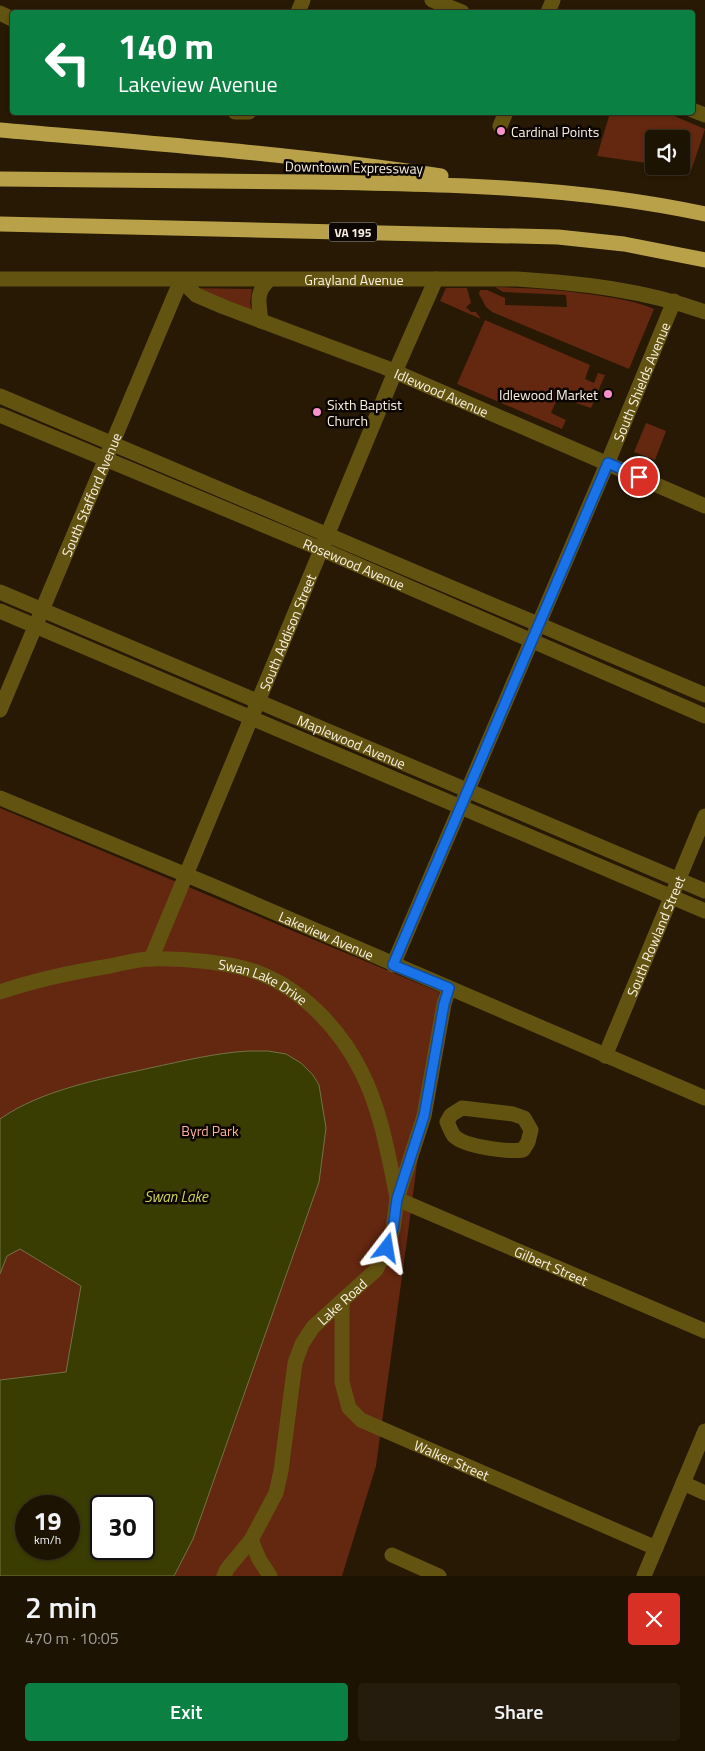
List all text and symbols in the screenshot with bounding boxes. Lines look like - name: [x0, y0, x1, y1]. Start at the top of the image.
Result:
- text: 140 m: [118, 19, 214, 73]
- icon: left: [35, 30, 100, 95]
- text: Lakeview Avenue: [118, 67, 278, 101]
- place label: Cardinal Points: [511, 121, 599, 142]
- marker: Cardinal Points: [495, 125, 507, 137]
- map controls: [645, 130, 690, 175]
- button: sound: [645, 130, 690, 175]
- street label: Downtown Expressway: [285, 155, 424, 179]
- road number: VA 195: [329, 222, 377, 242]
- street label: Grayland Avenue: [304, 269, 404, 290]
- street label: South Shields Avenue: [607, 319, 675, 444]
- street label: Idlewood Avenue: [391, 362, 492, 422]
- place label: Idlewood Market: [499, 384, 598, 405]
- marker: Idlewood Market: [602, 388, 614, 400]
- place label: Sixth Baptist Church: [327, 394, 402, 431]
- marker: Sixth Baptist Church: [311, 406, 323, 418]
- street label: South Stafford Avenue: [55, 429, 126, 560]
- pin: [618, 456, 660, 498]
- icon: arrive: [625, 463, 653, 491]
- street label: Rosewood Avenue: [300, 532, 408, 595]
- street label: South Addison Street: [253, 570, 321, 694]
- street label: Maplewood Avenue: [294, 709, 409, 773]
- street label: South Rowland Street: [621, 872, 690, 1000]
- street label: Lakeview Avenue: [276, 905, 377, 965]
- street label: Swan Lake Drive: [217, 953, 313, 1009]
- park label: Byrd Park: [181, 1120, 239, 1141]
- water label: Swan Lake: [144, 1185, 209, 1208]
- position arrow: [360, 1221, 412, 1273]
- street label: Gilbert Street: [511, 1240, 592, 1290]
- street label: Lake Road: [312, 1273, 371, 1329]
- street label: Walker Street: [411, 1434, 493, 1485]
- speed limit sign: 30: [90, 1495, 155, 1560]
- text: 19: [33, 1502, 62, 1540]
- text: km/h: [34, 1530, 61, 1549]
- text: 2 min: [25, 1584, 97, 1630]
- button: close: [628, 1593, 680, 1645]
- text: 470 m · 10:05: [25, 1626, 119, 1650]
- button: Exit: [25, 1683, 348, 1741]
- button: Share: [358, 1683, 680, 1741]

